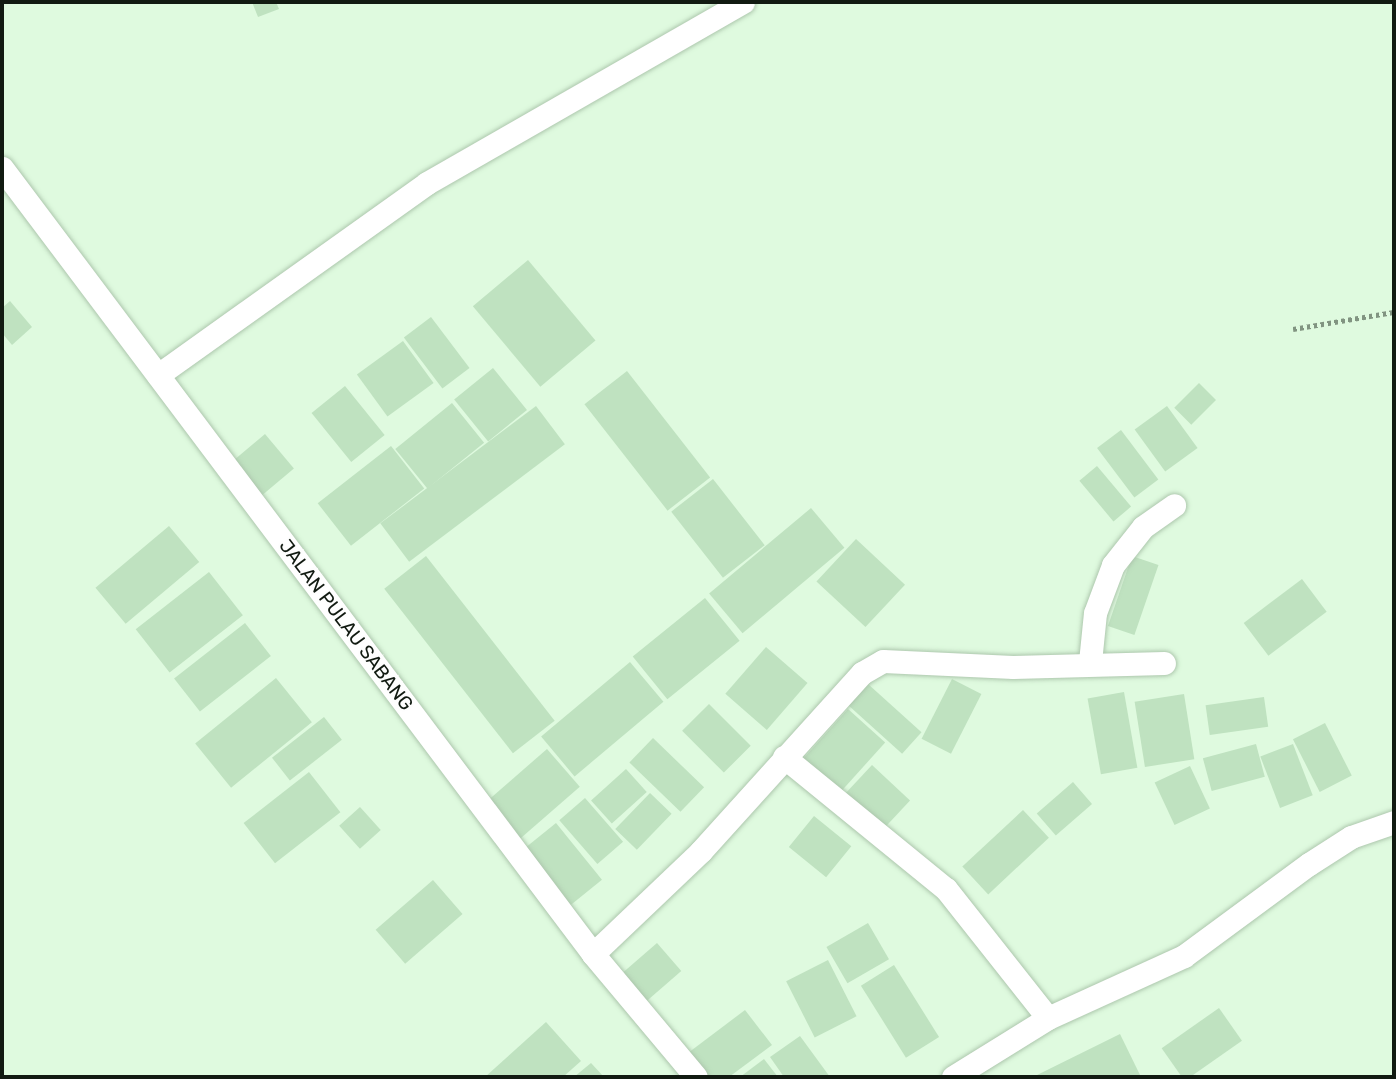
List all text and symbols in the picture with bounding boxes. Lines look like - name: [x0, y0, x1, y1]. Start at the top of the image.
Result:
- street label: JALAN PULAU SABANG: [274, 535, 418, 715]

